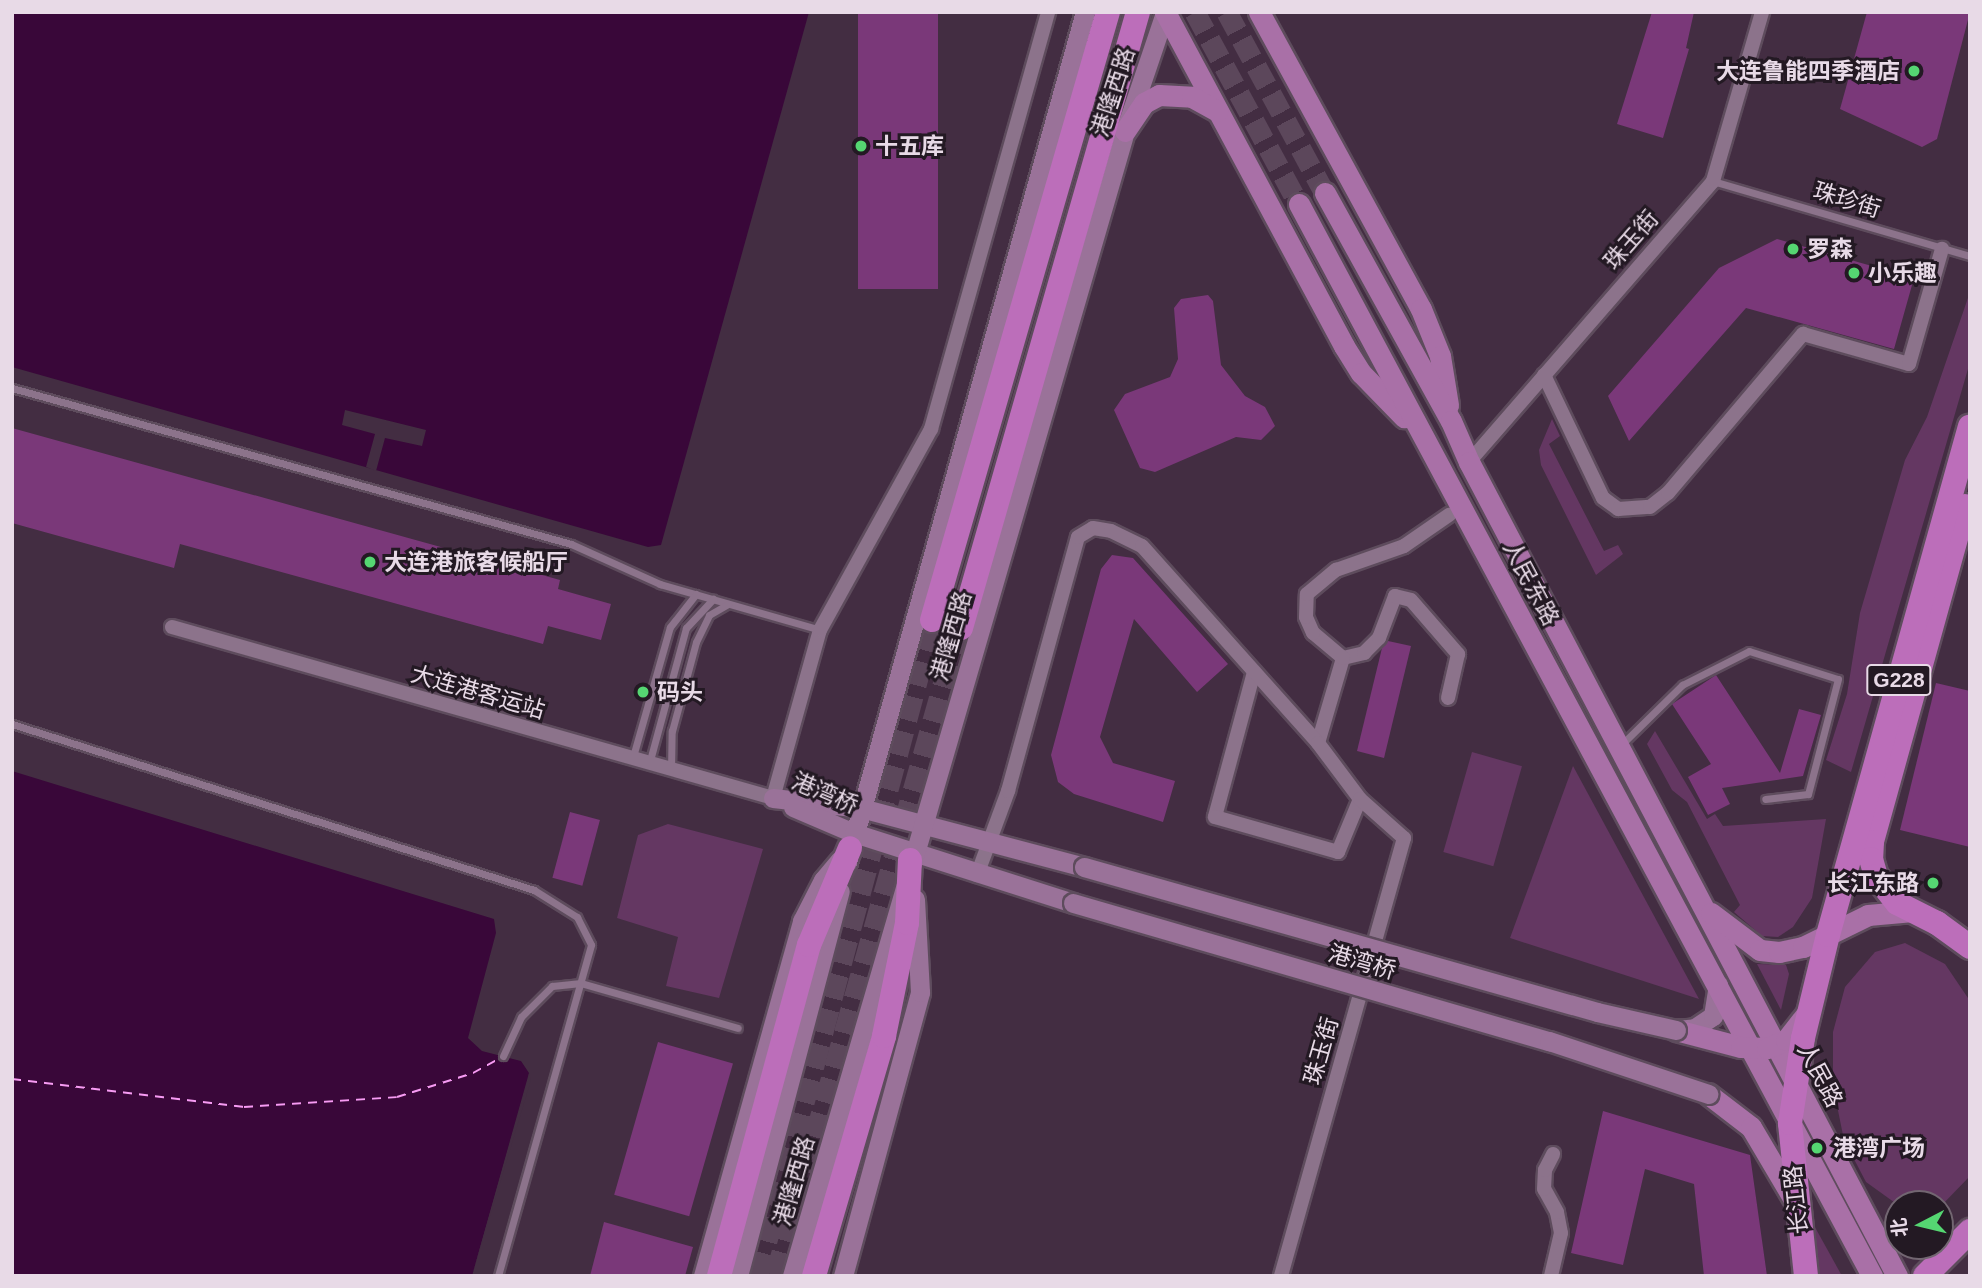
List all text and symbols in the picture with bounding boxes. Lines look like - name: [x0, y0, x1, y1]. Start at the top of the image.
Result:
- street label: 港隆西路: [1086, 44, 1140, 140]
- place label: 大连鲁能四季酒店: [1716, 57, 1900, 85]
- marker: 大连鲁能四季酒店: [1906, 63, 1922, 79]
- place label: 十五库: [875, 132, 944, 160]
- marker: 十五库: [853, 138, 869, 154]
- street label: 珠珍街: [1810, 177, 1884, 223]
- street label: 珠玉街: [1598, 205, 1664, 275]
- place label: 罗森: [1807, 235, 1853, 263]
- marker: 罗森: [1785, 241, 1801, 257]
- place label: 小乐趣: [1868, 259, 1937, 287]
- marker: 小乐趣: [1846, 265, 1862, 281]
- street label: 人民东路: [1497, 536, 1565, 630]
- place label: 大连港旅客候船厅: [384, 548, 568, 576]
- marker: 大连港旅客候船厅: [362, 554, 378, 570]
- street label: 港隆西路: [925, 588, 977, 684]
- street label: 大连港客运站: [408, 660, 548, 724]
- road number: G228: [1866, 662, 1932, 698]
- place label: 码头: [657, 678, 703, 706]
- marker: 码头: [635, 684, 651, 700]
- street label: 港湾桥: [788, 767, 862, 819]
- place label: 长江东路: [1827, 869, 1919, 897]
- marker: 长江东路: [1925, 875, 1941, 891]
- street label: 港湾桥: [1325, 939, 1399, 985]
- street label: 珠玉街: [1298, 1014, 1344, 1088]
- street label: 人民路: [1792, 1038, 1848, 1112]
- street label: 港隆西路: [768, 1133, 820, 1229]
- place label: 港湾广场: [1833, 1134, 1925, 1162]
- marker: 港湾广场: [1807, 1138, 1827, 1158]
- street label: 长江路: [1779, 1164, 1813, 1236]
- north arrow: [1884, 1190, 1954, 1260]
- text: 北: [1888, 1217, 1911, 1238]

